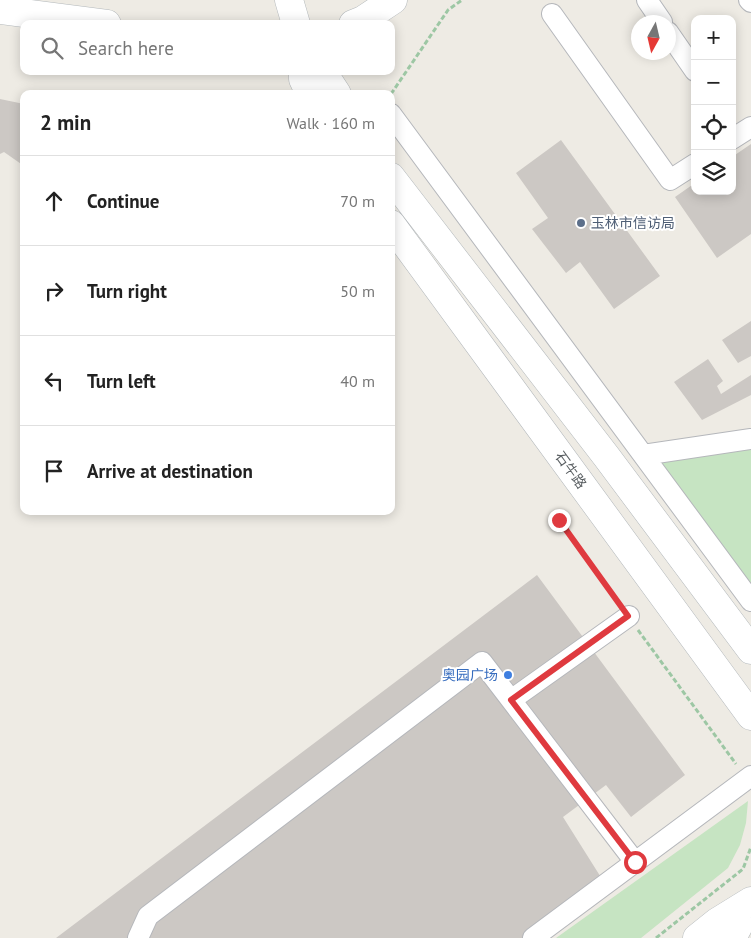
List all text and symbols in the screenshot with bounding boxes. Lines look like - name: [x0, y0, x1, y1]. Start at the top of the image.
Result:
- north arrow: [631, 15, 676, 60]
- map controls: [691, 15, 736, 195]
- button: +: [691, 15, 736, 60]
- search box: [20, 20, 395, 75]
- icon: search: [38, 34, 66, 62]
- text: Search here: [78, 36, 174, 60]
- button: −: [691, 60, 736, 105]
- button: locate: [691, 105, 736, 150]
- text: 2 min: [40, 109, 91, 136]
- text: Walk · 160 m: [286, 113, 375, 133]
- button: layers: [691, 150, 736, 195]
- icon: ahead: [40, 187, 68, 215]
- text: Continue: [87, 189, 159, 213]
- text: 70 m: [340, 191, 375, 211]
- place label: 玉林市信访局: [591, 214, 675, 232]
- marker: 玉林市信访局: [575, 217, 587, 229]
- icon: right: [40, 277, 68, 305]
- text: Turn right: [87, 279, 167, 303]
- text: 50 m: [340, 281, 375, 301]
- icon: left: [40, 367, 68, 395]
- text: Turn left: [87, 369, 156, 393]
- text: 40 m: [340, 371, 375, 391]
- street label: 石牛路: [551, 448, 591, 492]
- icon: arrive: [40, 457, 68, 485]
- text: Arrive at destination: [87, 459, 253, 483]
- route end: [548, 509, 571, 532]
- place label: 奥园广场: [442, 666, 498, 684]
- marker: 奥园广场: [502, 669, 514, 681]
- route start: [624, 851, 647, 874]

